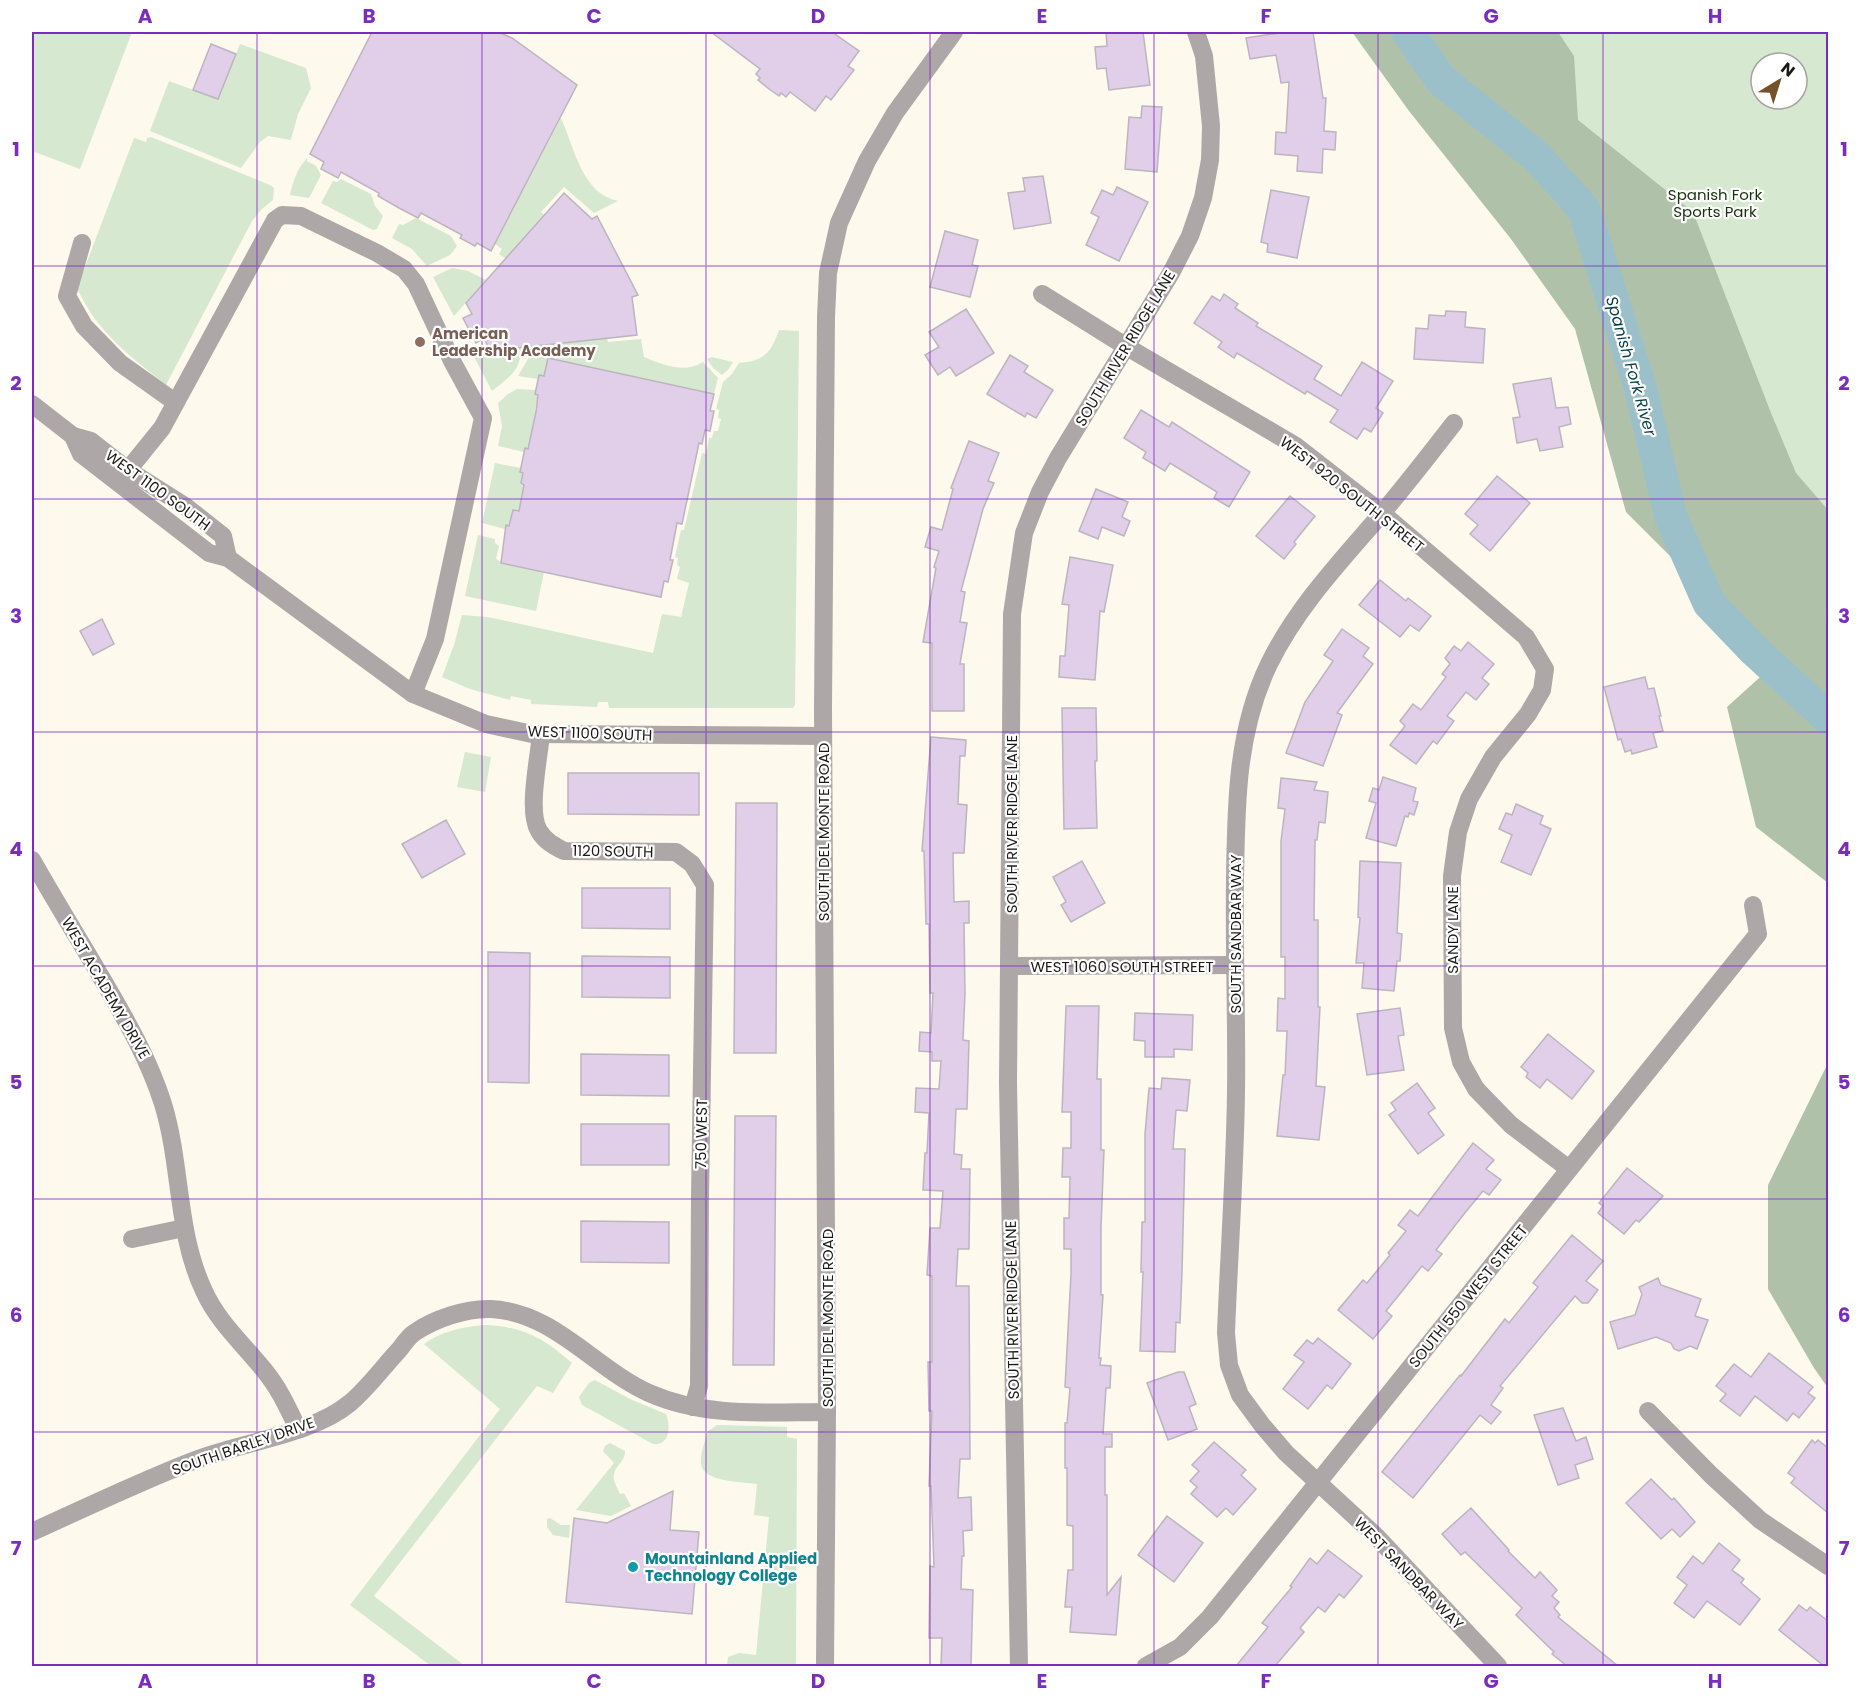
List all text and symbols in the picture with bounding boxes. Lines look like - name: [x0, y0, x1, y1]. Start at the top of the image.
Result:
- text: A: [138, 2, 153, 30]
- text: B: [362, 2, 376, 30]
- text: C: [586, 2, 602, 30]
- text: D: [811, 2, 825, 30]
- text: E: [1037, 2, 1047, 30]
- text: F: [1261, 2, 1272, 30]
- text: G: [1483, 2, 1499, 30]
- text: H: [1708, 2, 1722, 30]
- north arrow: [1749, 51, 1809, 111]
- text: N: [1776, 57, 1800, 82]
- text: 1: [12, 135, 20, 163]
- text: 1: [1840, 135, 1848, 163]
- park label: Spanish Fork Sports Park: [1668, 184, 1762, 222]
- street label: SOUTH RIVER RIDGE LANE: [1070, 266, 1180, 430]
- water label: Spanish Fork River: [1600, 293, 1662, 440]
- place label: American Leadership Academy: [432, 323, 596, 361]
- marker: American Leadership Academy: [413, 335, 427, 349]
- text: 2: [10, 369, 22, 397]
- text: 2: [1838, 369, 1850, 397]
- street label: WEST 920 SOUTH STREET: [1276, 431, 1428, 557]
- street label: WEST 1100 SOUTH: [101, 445, 215, 535]
- text: 3: [10, 602, 22, 630]
- text: 3: [1838, 602, 1850, 630]
- street label: WEST 1100 SOUTH: [527, 720, 653, 746]
- street label: SOUTH RIVER RIDGE LANE: [1001, 735, 1022, 913]
- street label: SOUTH DEL MONTE ROAD: [813, 743, 834, 921]
- text: 4: [9, 835, 23, 863]
- text: 4: [1837, 835, 1851, 863]
- street label: 1120 SOUTH: [572, 840, 654, 862]
- street label: SOUTH SANDBAR WAY: [1225, 854, 1246, 1014]
- street label: SANDY LANE: [1442, 886, 1463, 974]
- street label: WEST ACADEMY DRIVE: [57, 913, 155, 1063]
- street label: WEST 1060 SOUTH STREET: [1030, 956, 1214, 977]
- text: 5: [10, 1068, 23, 1096]
- text: 5: [1838, 1068, 1851, 1096]
- street label: 750 WEST: [690, 1099, 712, 1169]
- street label: SOUTH 550 WEST STREET: [1404, 1220, 1532, 1372]
- street label: SOUTH RIVER RIDGE LANE: [1000, 1221, 1024, 1399]
- street label: SOUTH DEL MONTE ROAD: [817, 1229, 838, 1407]
- text: 6: [10, 1301, 22, 1329]
- text: 6: [1838, 1301, 1850, 1329]
- street label: SOUTH BARLEY DRIVE: [169, 1412, 317, 1480]
- street label: WEST SANDBAR WAY: [1350, 1512, 1469, 1634]
- text: 7: [11, 1534, 22, 1562]
- text: 7: [1839, 1534, 1850, 1562]
- place label: Mountainland Applied Technology College: [645, 1548, 817, 1586]
- marker: Mountainland Applied Technology College: [626, 1560, 640, 1574]
- text: A: [138, 1667, 153, 1695]
- text: B: [362, 1667, 376, 1695]
- text: C: [586, 1667, 602, 1695]
- text: D: [811, 1667, 825, 1695]
- text: E: [1037, 1667, 1047, 1695]
- text: F: [1261, 1667, 1272, 1695]
- text: G: [1483, 1667, 1499, 1695]
- text: H: [1708, 1667, 1722, 1695]

